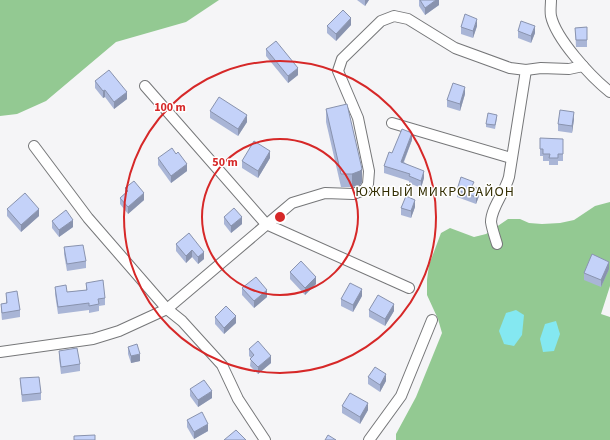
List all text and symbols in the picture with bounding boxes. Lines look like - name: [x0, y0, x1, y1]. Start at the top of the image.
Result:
- text: 100 m: [154, 99, 186, 116]
- text: 50 m: [212, 154, 238, 171]
- district label: ЮЖНЫЙ МИКРОРАЙОН: [355, 182, 515, 202]
- centre of rings: [273, 210, 287, 224]

